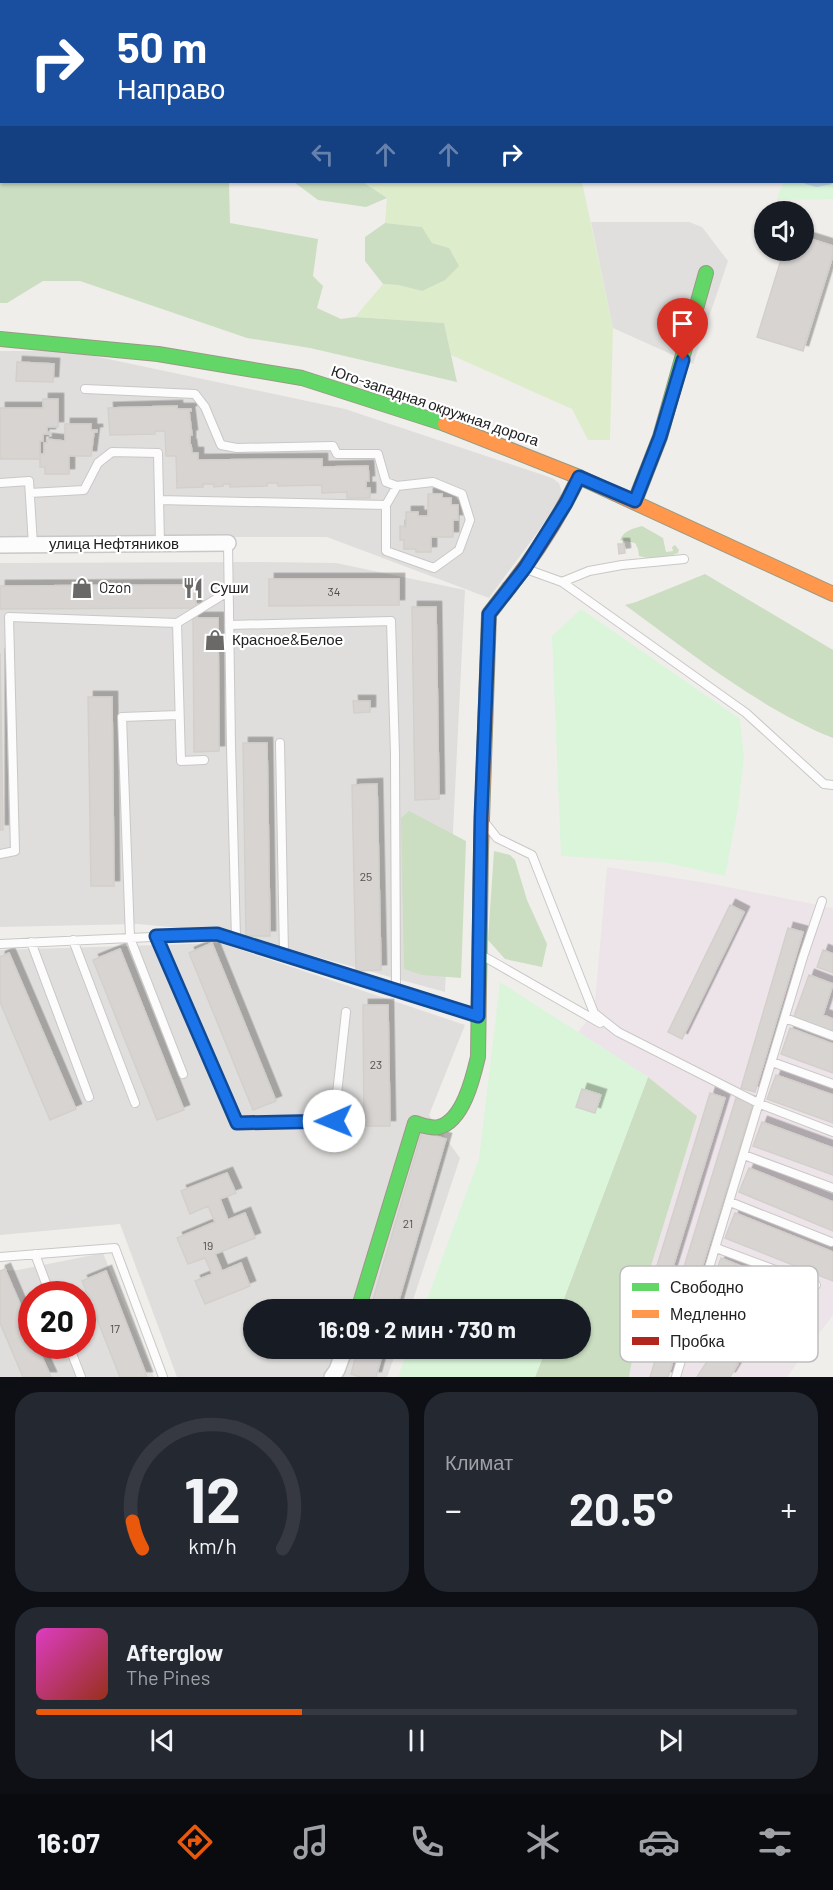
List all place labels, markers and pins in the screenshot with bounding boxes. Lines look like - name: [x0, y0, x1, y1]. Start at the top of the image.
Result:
- pin: [657, 298, 708, 360]
- shop icon: Ozon: [70, 576, 94, 600]
- restaurant icon: Суши: [181, 576, 205, 600]
- place label: Ozon: [99, 578, 131, 596]
- place label: Суши: [210, 578, 249, 596]
- shop icon: Красное&Белое: [203, 628, 227, 652]
- place label: Красное&Белое: [232, 630, 343, 648]

